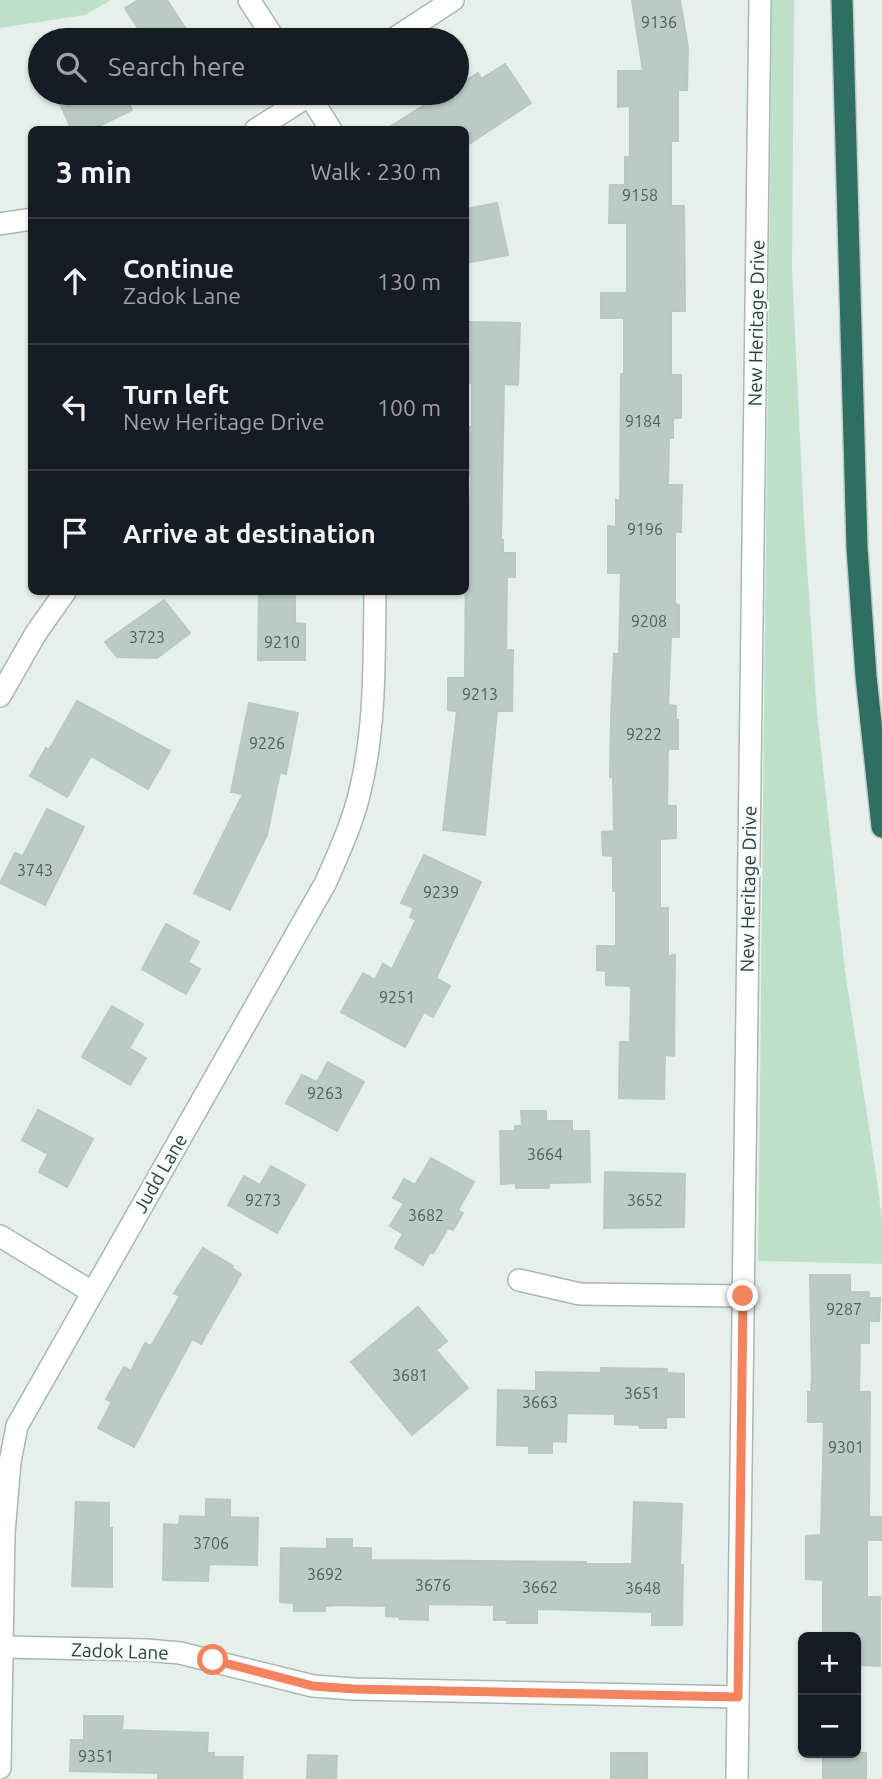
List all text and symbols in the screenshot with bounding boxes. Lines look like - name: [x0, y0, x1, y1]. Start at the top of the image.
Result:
- house number: 9136: [641, 13, 677, 31]
- search box: [28, 28, 469, 105]
- icon: search: [52, 48, 90, 86]
- text: Search here: [108, 52, 245, 81]
- text: 3 min: [56, 155, 132, 189]
- text: Walk · 230 m: [310, 159, 441, 184]
- house number: 9158: [622, 186, 658, 204]
- street label: New Heritage Drive: [744, 240, 768, 406]
- text: Continue: [123, 254, 234, 283]
- icon: ahead: [56, 262, 94, 300]
- text: 130 m: [377, 269, 441, 294]
- text: Zadok Lane: [123, 283, 241, 308]
- text: Turn left: [123, 380, 229, 409]
- icon: left: [56, 388, 94, 426]
- text: 100 m: [377, 395, 441, 420]
- text: New Heritage Drive: [123, 409, 325, 434]
- house number: 9184: [625, 412, 661, 430]
- icon: arrive: [56, 514, 94, 552]
- text: Arrive at destination: [123, 519, 376, 548]
- house number: 9196: [627, 520, 663, 538]
- house number: 9208: [631, 612, 667, 630]
- house number: 3723: [129, 628, 165, 646]
- house number: 9210: [264, 633, 300, 651]
- house number: 9213: [462, 685, 498, 703]
- house number: 9222: [626, 725, 662, 743]
- house number: 9226: [249, 734, 285, 752]
- street label: New Heritage Drive: [736, 806, 760, 972]
- house number: 3743: [17, 861, 53, 879]
- house number: 9239: [423, 883, 459, 901]
- house number: 9251: [379, 988, 415, 1006]
- house number: 9263: [307, 1084, 343, 1102]
- street label: Judd Lane: [129, 1130, 191, 1216]
- house number: 3664: [527, 1145, 563, 1163]
- house number: 9273: [245, 1191, 281, 1209]
- house number: 3652: [627, 1191, 663, 1209]
- house number: 3682: [408, 1206, 444, 1224]
- route end: [727, 1280, 758, 1311]
- house number: 9287: [826, 1300, 862, 1318]
- house number: 3681: [392, 1366, 428, 1384]
- house number: 3651: [624, 1384, 660, 1402]
- house number: 3663: [522, 1393, 558, 1411]
- house number: 9301: [828, 1438, 864, 1456]
- house number: 3706: [193, 1534, 229, 1552]
- house number: 3692: [307, 1565, 343, 1583]
- house number: 3676: [415, 1576, 451, 1594]
- house number: 3662: [522, 1578, 558, 1596]
- house number: 3648: [625, 1579, 661, 1597]
- map controls: [798, 1632, 861, 1758]
- button: +: [798, 1632, 861, 1695]
- street label: Zadok Lane: [71, 1638, 169, 1664]
- route start: [197, 1644, 228, 1675]
- button: −: [798, 1695, 861, 1758]
- house number: 9351: [78, 1747, 114, 1765]

